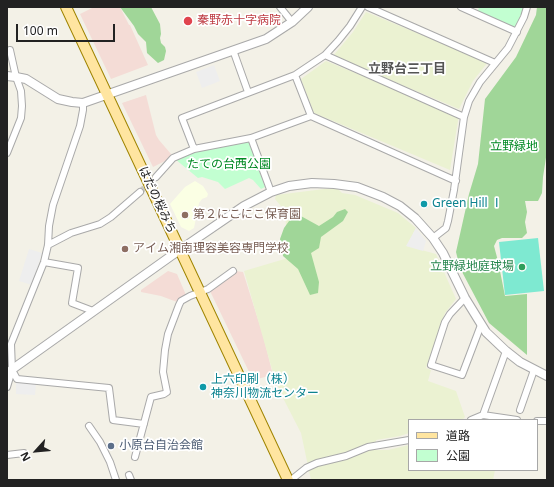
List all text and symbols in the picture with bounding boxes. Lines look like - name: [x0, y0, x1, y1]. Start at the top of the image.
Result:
- place label: 秦野赤十字病院: [197, 14, 281, 28]
- marker: 秦野赤十字病院: [182, 15, 194, 27]
- scale bar: [18, 16, 117, 42]
- text: 100 m: [23, 22, 58, 39]
- district label: 立野台三丁目: [368, 61, 446, 77]
- park label: 立野緑地: [490, 140, 538, 154]
- park label: たての台西公園: [187, 158, 271, 172]
- street label: はだの桜みち: [135, 164, 179, 236]
- place label: Green Hill Ⅰ: [432, 197, 503, 211]
- marker: Green Hill Ⅰ: [419, 199, 429, 209]
- place label: 第２にこにこ保育園: [193, 208, 301, 222]
- marker: 第２にこにこ保育園: [180, 210, 190, 220]
- place label: アイム湘南理容美容専門学校: [133, 242, 289, 256]
- marker: アイム湘南理容美容専門学校: [120, 244, 130, 254]
- place label: 立野緑地庭球場: [430, 260, 514, 274]
- marker: 立野緑地庭球場: [517, 262, 527, 272]
- place label: 上六印刷（株） 神奈川物流センター: [211, 373, 319, 401]
- marker: 上六印刷（株） 神奈川物流センター: [198, 382, 208, 392]
- legend: [408, 419, 538, 471]
- text: 道路: [446, 427, 470, 444]
- north arrow: [16, 431, 56, 471]
- place label: 小原台自治会館: [119, 439, 203, 453]
- marker: 小原台自治会館: [106, 441, 116, 451]
- text: 公園: [446, 447, 470, 464]
- text: N: [16, 449, 34, 464]

